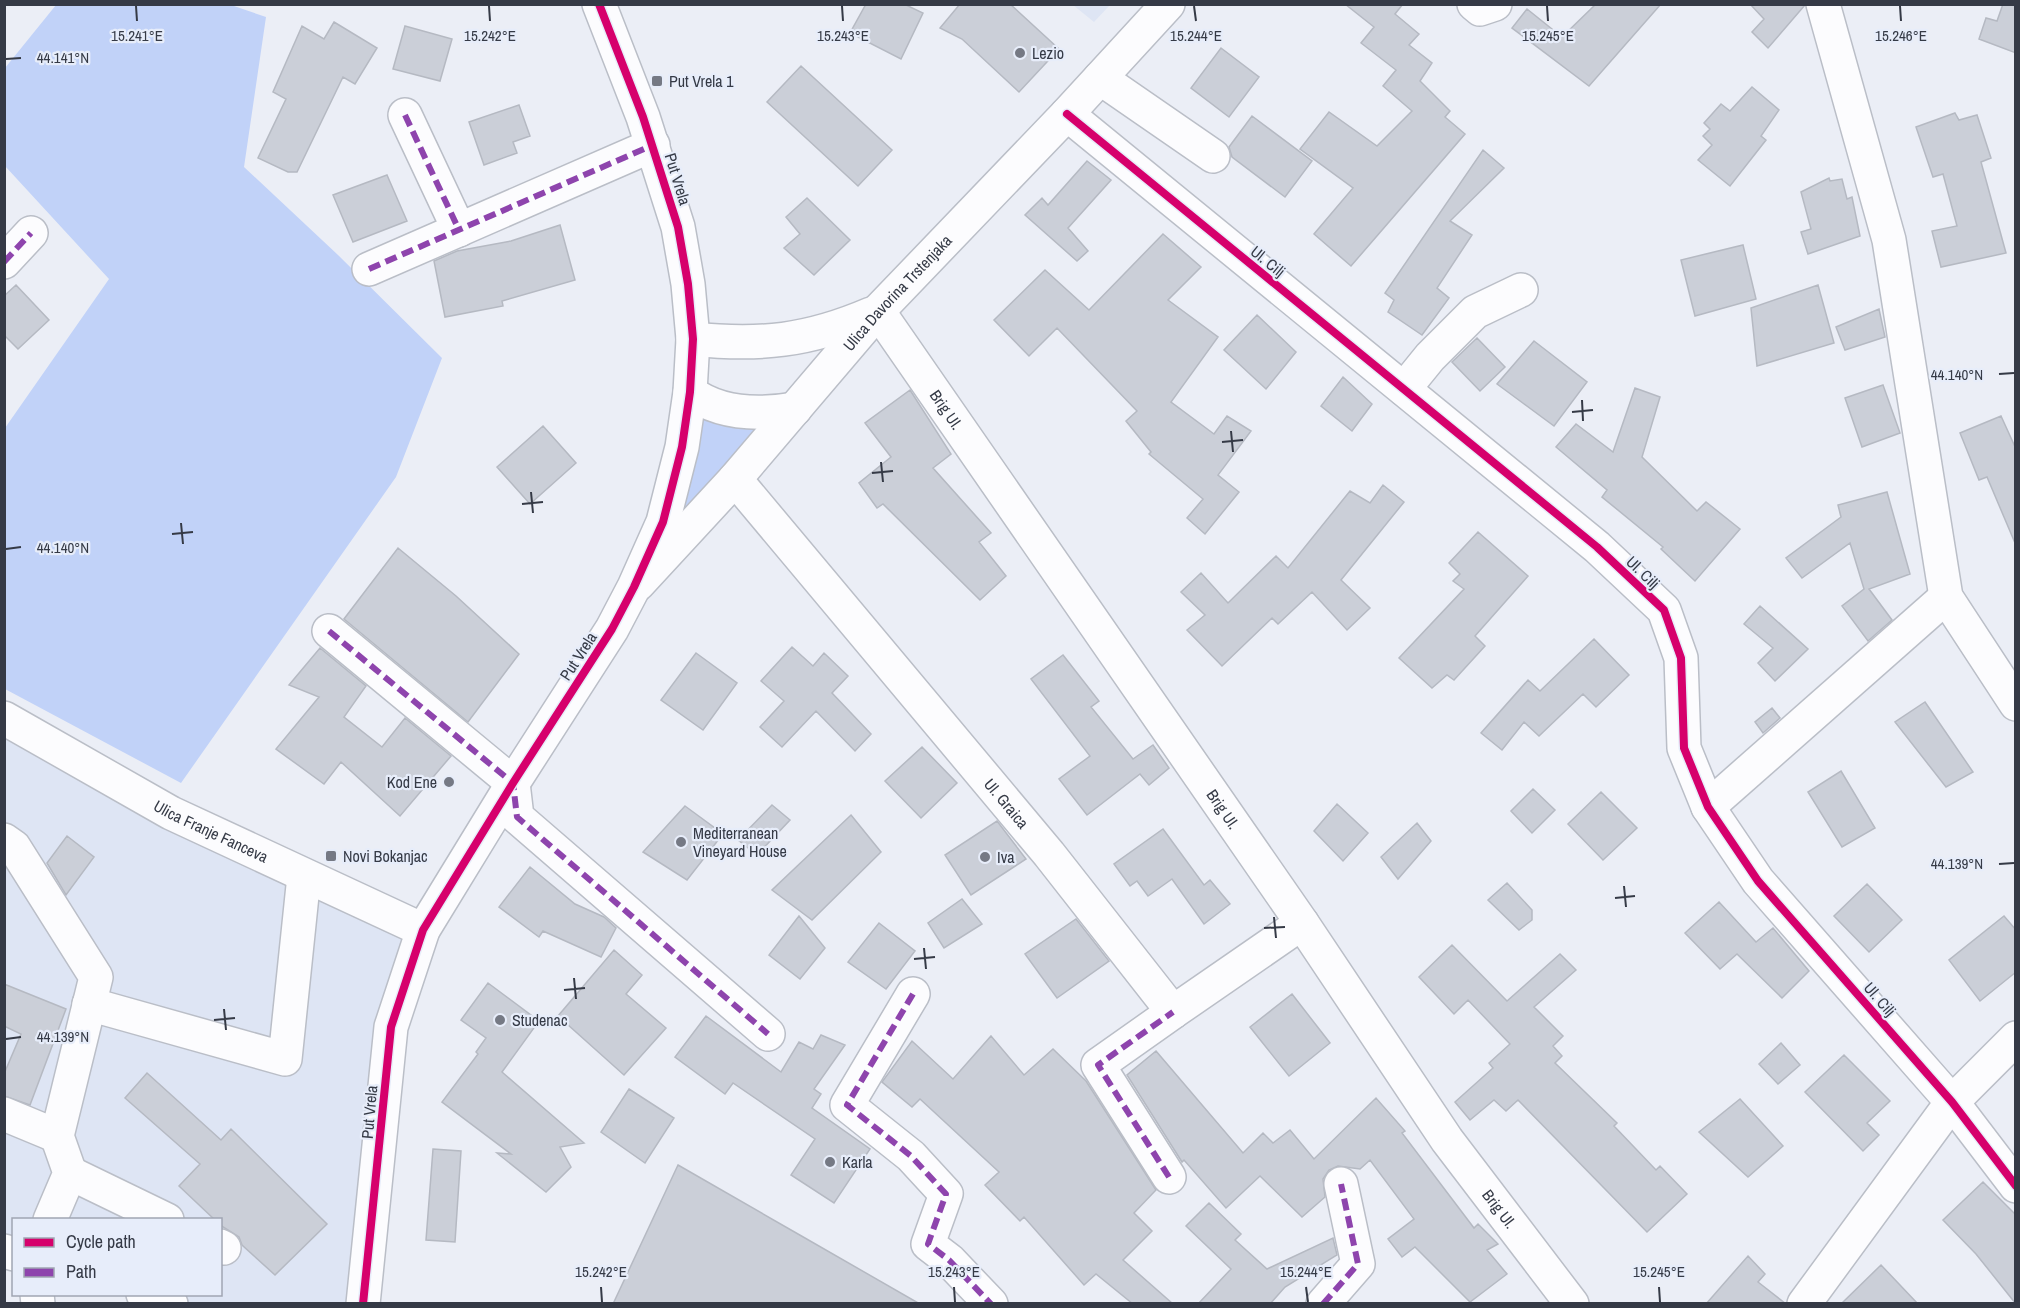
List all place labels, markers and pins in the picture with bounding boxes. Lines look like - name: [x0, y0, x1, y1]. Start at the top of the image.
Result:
- place label: Lezio: [1032, 42, 1064, 64]
- marker: Lezio: [1013, 46, 1027, 60]
- place label: Put Vrela 1: [669, 70, 734, 92]
- marker: Put Vrela 1: [650, 74, 664, 88]
- place label: Kod Ene: [387, 771, 437, 793]
- marker: Kod Ene: [442, 775, 456, 789]
- place label: Mediterranean Vineyard House: [693, 822, 787, 862]
- marker: Mediterranean Vineyard House: [674, 835, 688, 849]
- place label: Novi Bokanjac: [343, 845, 428, 867]
- place label: Iva: [997, 846, 1015, 868]
- marker: Novi Bokanjac: [324, 849, 338, 863]
- marker: Iva: [978, 850, 992, 864]
- place label: Studenac: [512, 1009, 568, 1031]
- marker: Studenac: [493, 1013, 507, 1027]
- place label: Karla: [842, 1151, 873, 1173]
- marker: Karla: [823, 1155, 837, 1169]

